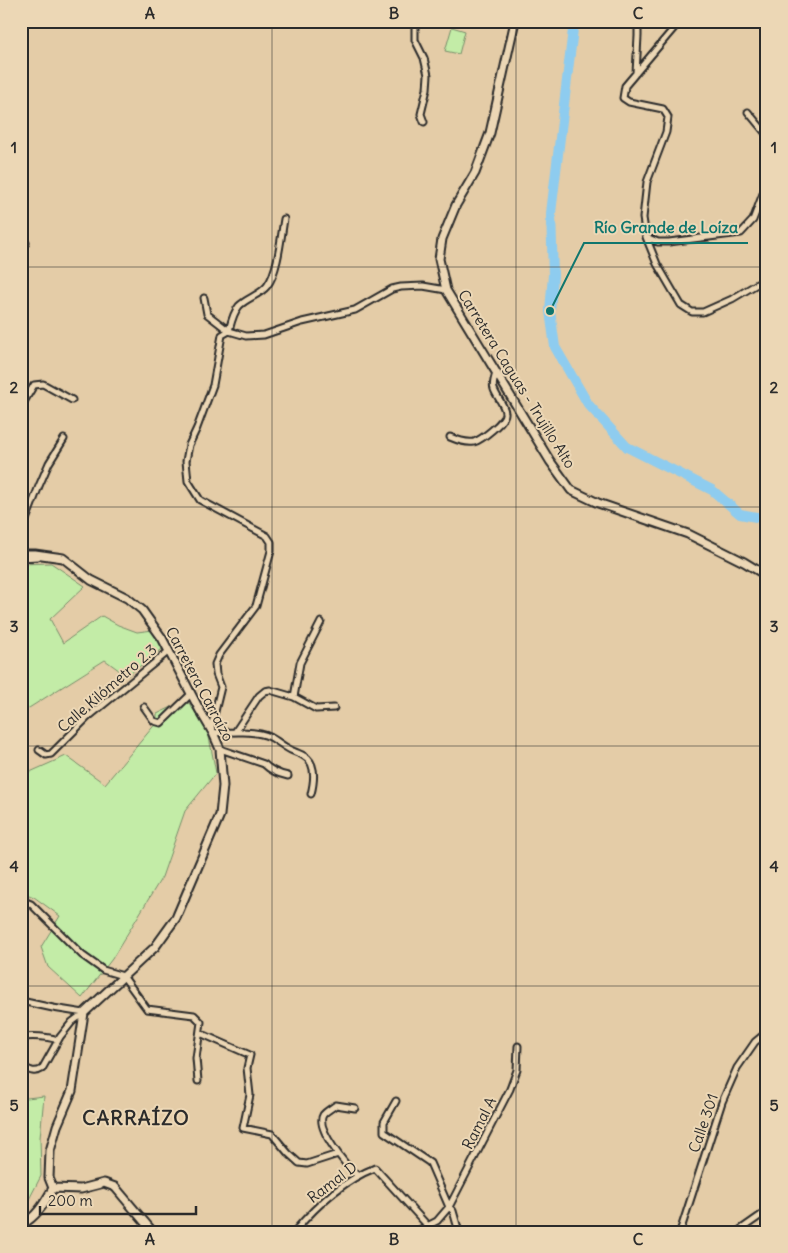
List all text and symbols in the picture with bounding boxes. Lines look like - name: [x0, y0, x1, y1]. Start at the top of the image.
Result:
- text: A: [145, 3, 155, 23]
- text: B: [389, 3, 400, 23]
- text: C: [633, 3, 644, 23]
- text: 1: [11, 137, 17, 157]
- text: 1: [771, 137, 777, 157]
- callout: Río Grande de Loíza: [584, 212, 748, 243]
- text: Río Grande de Loíza: [594, 217, 738, 237]
- street label: Carretera Caguas - Trujillo Alto: [454, 286, 580, 472]
- text: 2: [10, 377, 19, 397]
- text: 2: [770, 377, 779, 397]
- text: 3: [9, 616, 19, 636]
- text: 3: [769, 616, 779, 636]
- street label: Carretera Carraízo: [162, 623, 238, 745]
- street label: Calle Kilómetro 2.3: [54, 640, 160, 736]
- text: 4: [9, 856, 19, 876]
- text: 4: [769, 856, 779, 876]
- street label: Calle 301: [684, 1091, 722, 1155]
- street label: Ramal A: [458, 1093, 500, 1152]
- text: 5: [9, 1095, 19, 1115]
- text: 5: [769, 1095, 779, 1115]
- district label: CARRAÍZO: [82, 1105, 190, 1130]
- street label: Ramal D: [303, 1157, 361, 1207]
- scale bar: [40, 1183, 196, 1215]
- text: 200 m: [48, 1191, 93, 1210]
- text: A: [145, 1229, 155, 1249]
- text: B: [389, 1229, 400, 1249]
- text: C: [633, 1229, 644, 1249]

